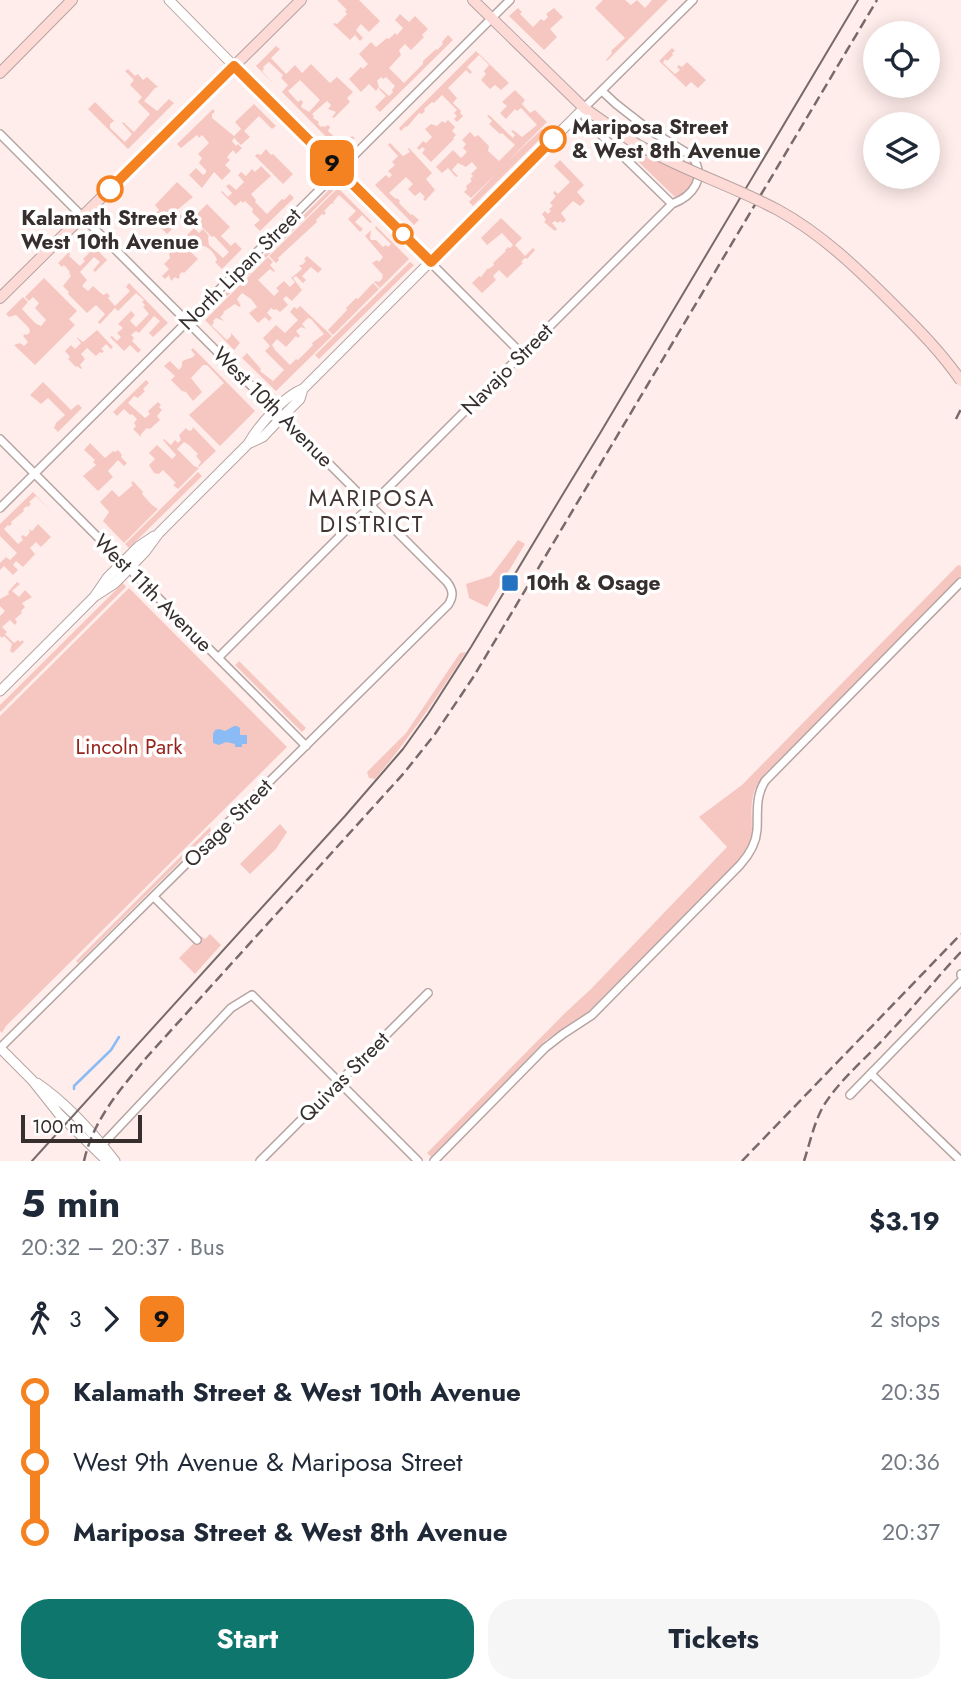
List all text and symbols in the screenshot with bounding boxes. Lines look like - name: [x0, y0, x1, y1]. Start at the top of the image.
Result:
- map controls: [863, 21, 940, 189]
- button: locate: [863, 21, 940, 98]
- place label: Mariposa Street & West 8th Avenue: [572, 112, 761, 166]
- button: layers: [863, 112, 940, 189]
- marker: Mariposa Street & West 8th Avenue: [540, 126, 566, 152]
- line badge: 9: [309, 140, 355, 186]
- text: 9: [324, 145, 340, 180]
- marker: Kalamath Street & West 10th Avenue: [97, 176, 123, 202]
- street label: North Lipan Street: [172, 201, 308, 337]
- place label: Kalamath Street & West 10th Avenue: [21, 203, 199, 257]
- unlabelled marker: [393, 224, 413, 244]
- street label: Navajo Street: [454, 316, 560, 422]
- street label: West 10th Avenue: [206, 340, 340, 474]
- district label: MARIPOSA DISTRICT: [309, 481, 435, 541]
- street label: West 11th Avenue: [87, 527, 219, 659]
- place label: 10th & Osage: [526, 568, 661, 598]
- marker: 10th & Osage: [500, 573, 520, 593]
- park label: Lincoln Park: [75, 732, 183, 762]
- street label: Osage Street: [177, 772, 279, 874]
- street label: Quivas Street: [292, 1025, 396, 1129]
- scale bar: [21, 1112, 142, 1144]
- text: 100 m: [32, 1113, 84, 1140]
- text: 5 min: [21, 1176, 120, 1231]
- text: $3.19: [869, 1202, 940, 1240]
- text: 20:32 – 20:37 · Bus: [21, 1230, 224, 1264]
- icon: walk: [21, 1300, 59, 1338]
- icon: forward: [92, 1300, 130, 1338]
- text: 9: [154, 1301, 170, 1336]
- text: 3: [69, 1302, 82, 1336]
- text: 2 stops: [870, 1302, 940, 1336]
- text: Kalamath Street & West 10th Avenue: [73, 1373, 521, 1411]
- text: 20:35: [881, 1375, 940, 1409]
- text: West 9th Avenue & Mariposa Street: [73, 1443, 462, 1481]
- text: 20:36: [880, 1445, 940, 1479]
- text: Mariposa Street & West 8th Avenue: [73, 1513, 508, 1551]
- text: 20:37: [882, 1515, 940, 1549]
- button: Start: [21, 1599, 474, 1679]
- button: Tickets: [488, 1599, 940, 1679]

